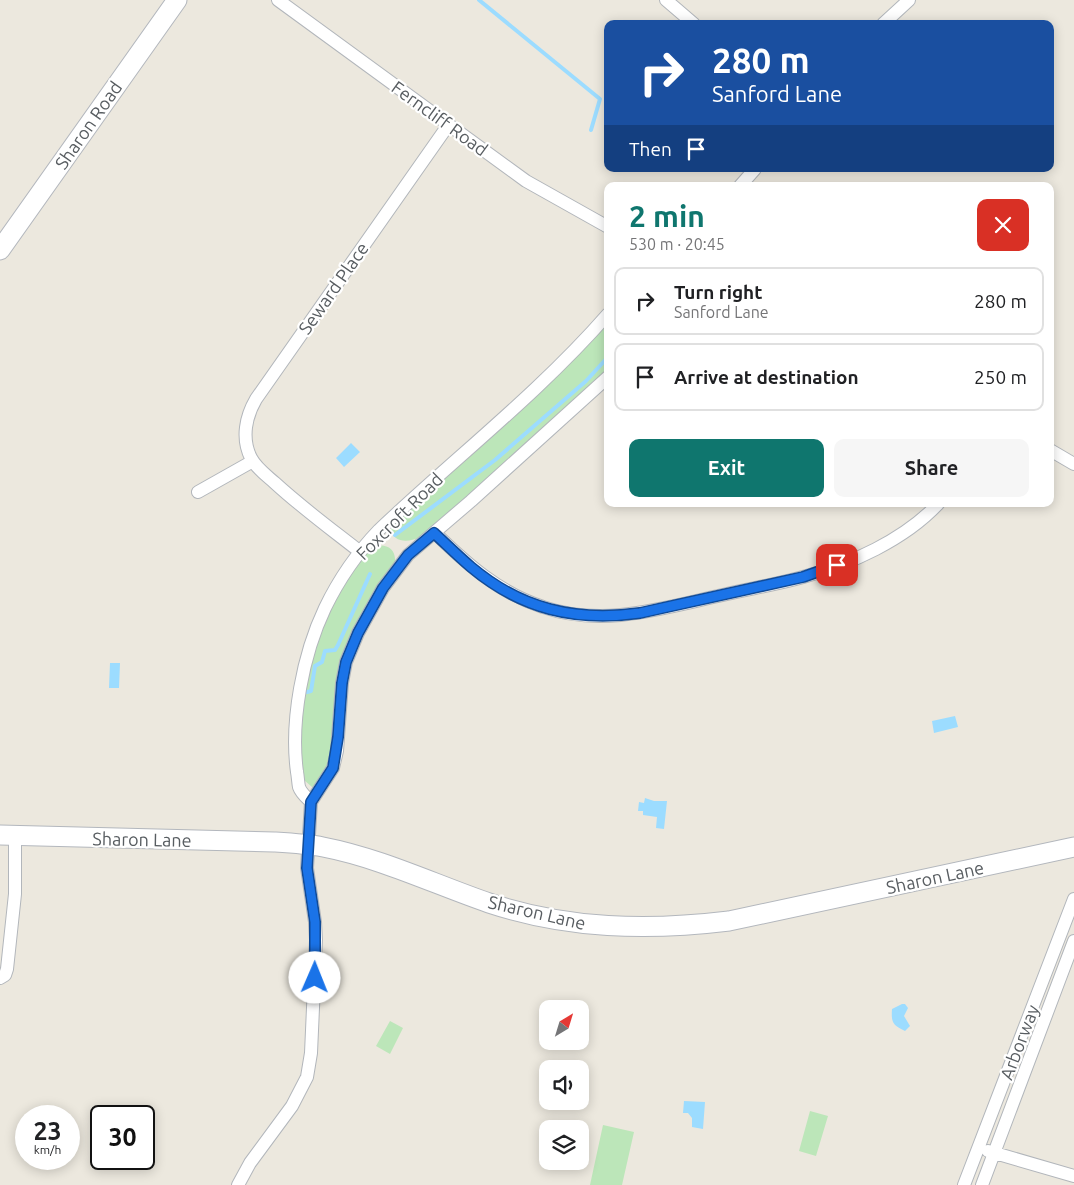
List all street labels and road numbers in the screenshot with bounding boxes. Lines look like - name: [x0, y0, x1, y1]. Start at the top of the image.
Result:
- street label: Sharon Road: [51, 77, 125, 173]
- street label: Ferncliff Road: [388, 77, 492, 159]
- street label: Seward Place: [294, 238, 372, 338]
- street label: Foxcroft Road: [352, 469, 446, 563]
- street label: Sharon Lane: [92, 828, 192, 850]
- street label: Sharon Lane: [884, 857, 986, 897]
- street label: Sharon Lane: [486, 891, 588, 933]
- street label: Arborway: [996, 1001, 1043, 1082]

